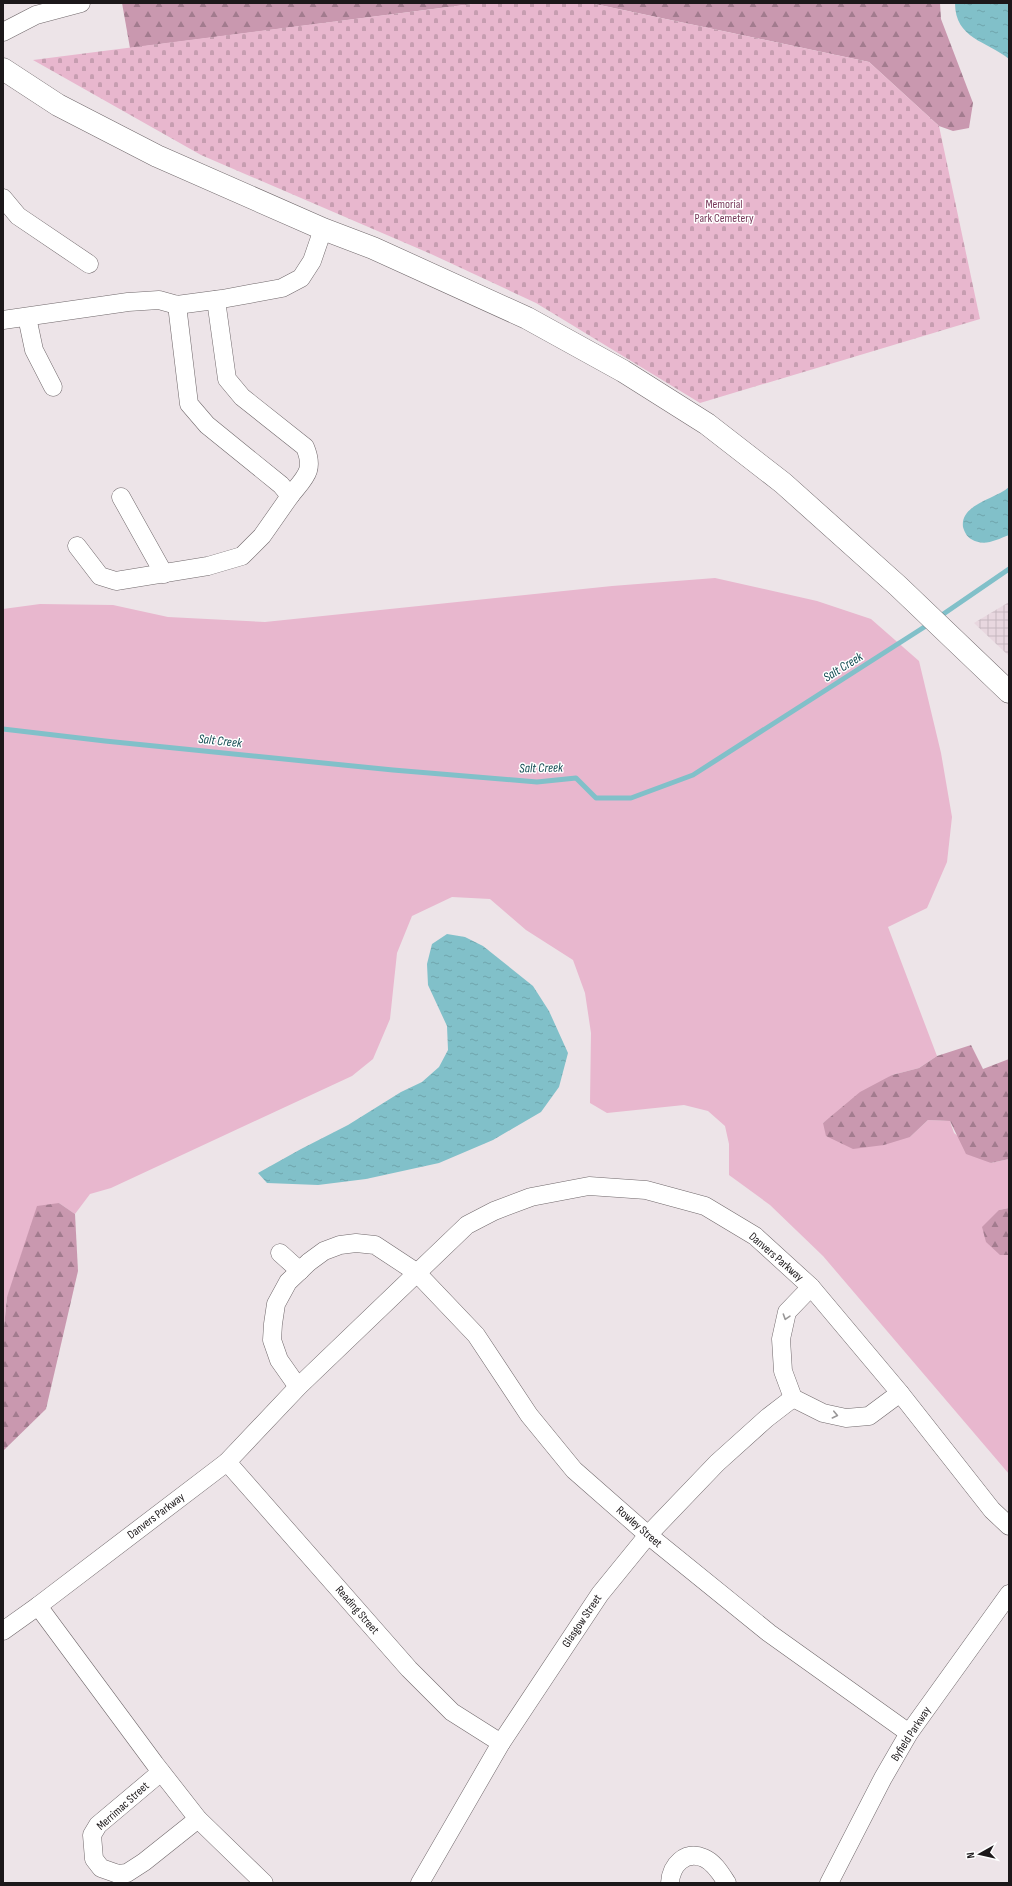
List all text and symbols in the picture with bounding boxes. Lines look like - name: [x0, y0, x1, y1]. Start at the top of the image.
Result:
- park label: Memorial Park Cemetery: [694, 197, 754, 226]
- water label: Salt Creek: [820, 648, 867, 685]
- water label: Salt Creek: [197, 731, 244, 751]
- water label: Salt Creek: [519, 760, 564, 776]
- street label: Danvers Parkway: [746, 1229, 807, 1285]
- one-way arrow: [783, 1313, 791, 1320]
- one-way arrow: [832, 1411, 838, 1419]
- street label: Danvers Parkway: [124, 1489, 188, 1542]
- street label: Rowley Street: [613, 1503, 665, 1551]
- street label: Reading Street: [332, 1583, 382, 1638]
- street label: Glasgow Street: [559, 1591, 605, 1650]
- street label: Byfield Parkway: [888, 1703, 935, 1764]
- street label: Merrimac Street: [94, 1778, 153, 1833]
- north arrow: [960, 1834, 1000, 1874]
- text: N: [964, 1851, 977, 1859]

